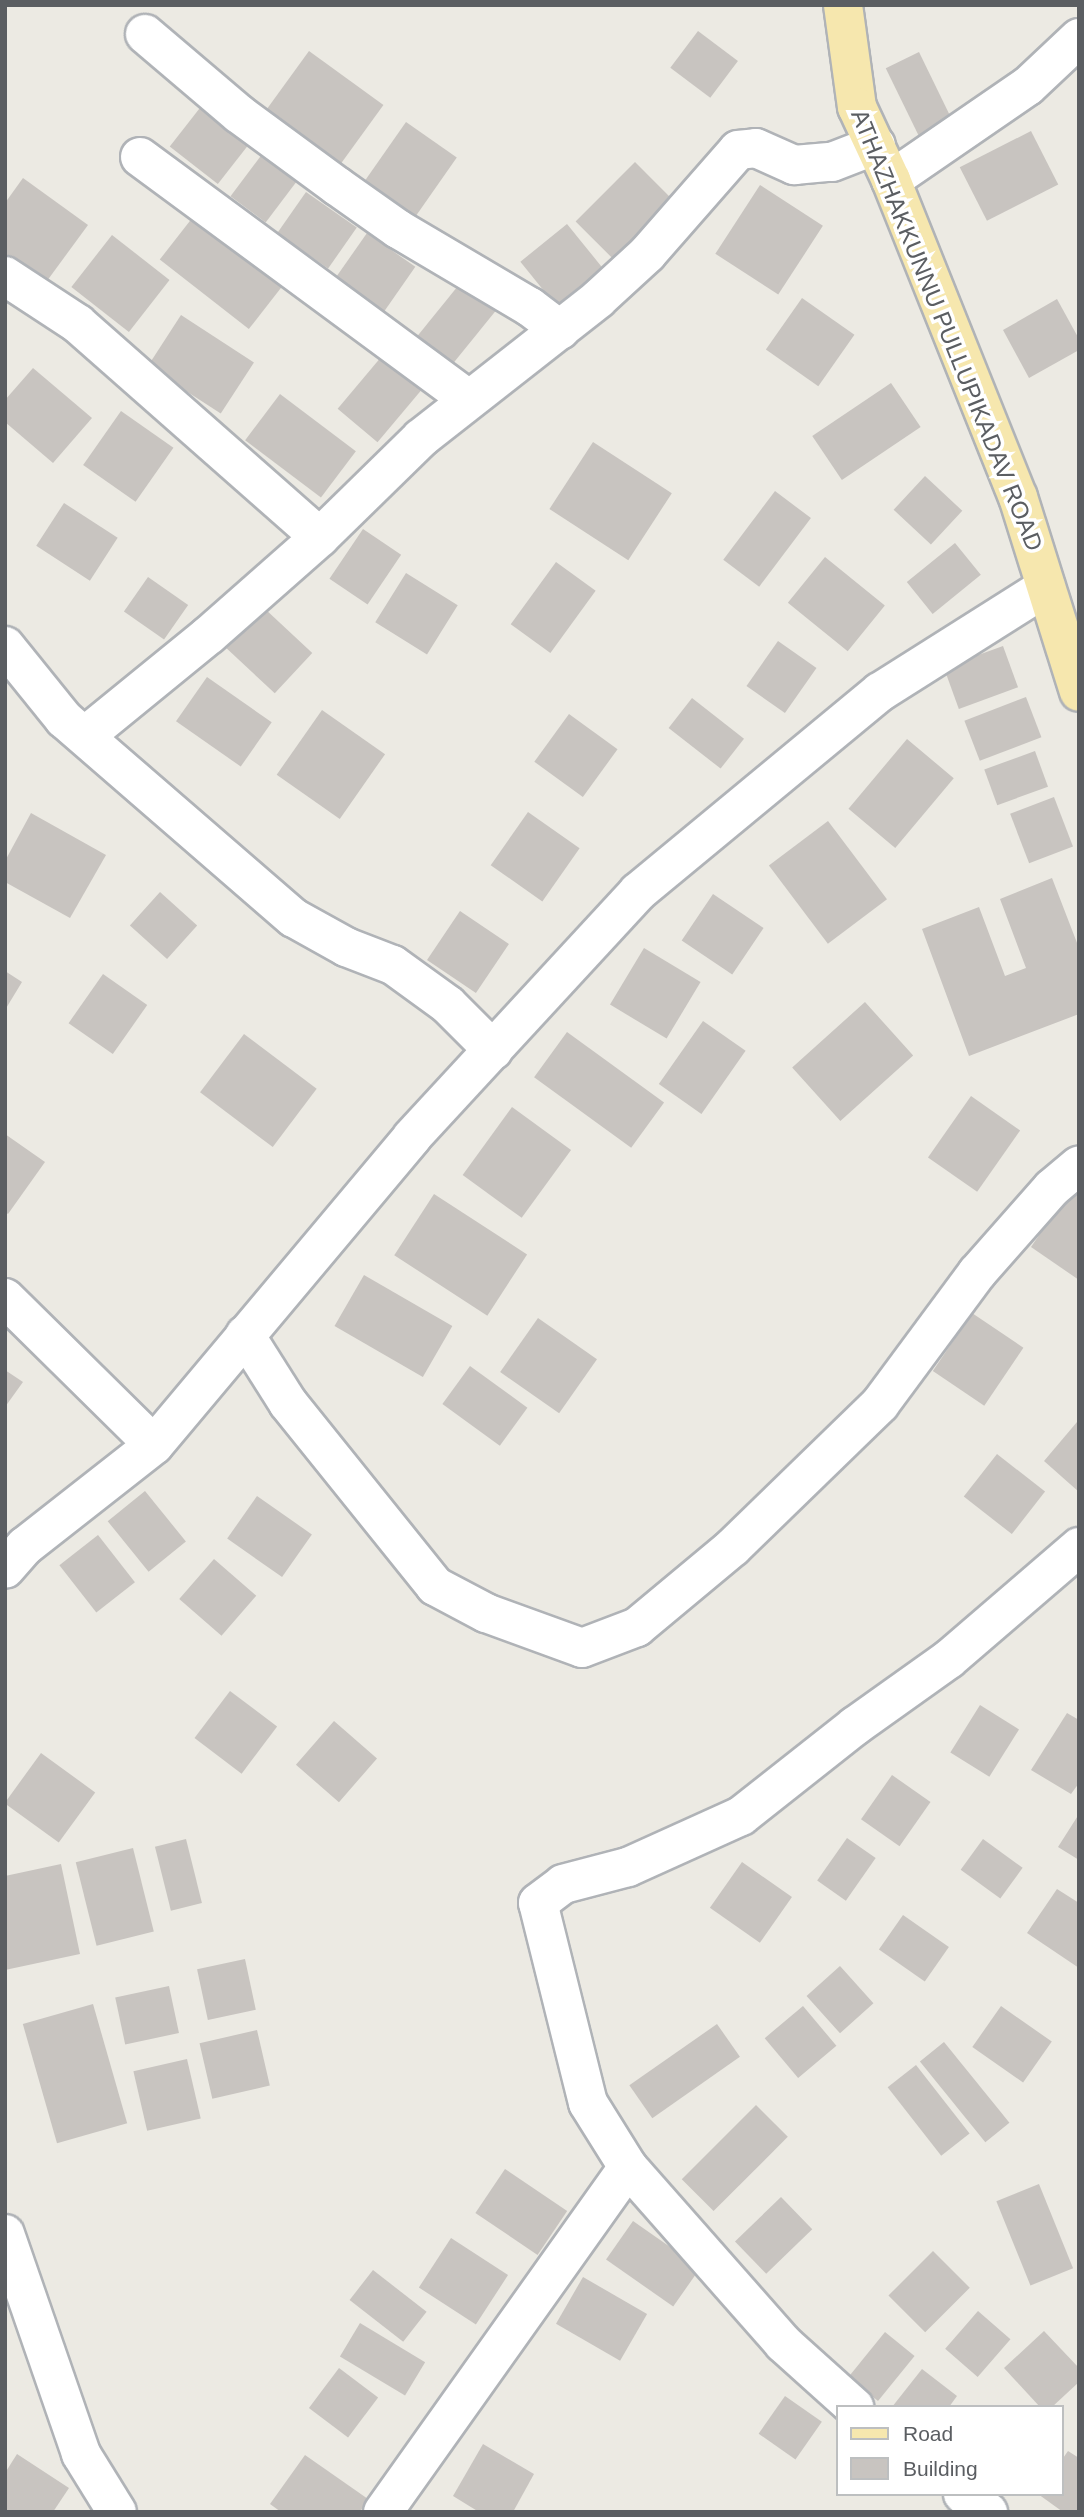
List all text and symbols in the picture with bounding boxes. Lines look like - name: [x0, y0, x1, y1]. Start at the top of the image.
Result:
- street label: ATHAZHAKKUNNU PULLUPIKADAV ROAD: [845, 105, 1049, 555]
- legend: [836, 2405, 1063, 2496]
- text: Road: [903, 2422, 953, 2445]
- text: Building: [903, 2457, 978, 2480]

